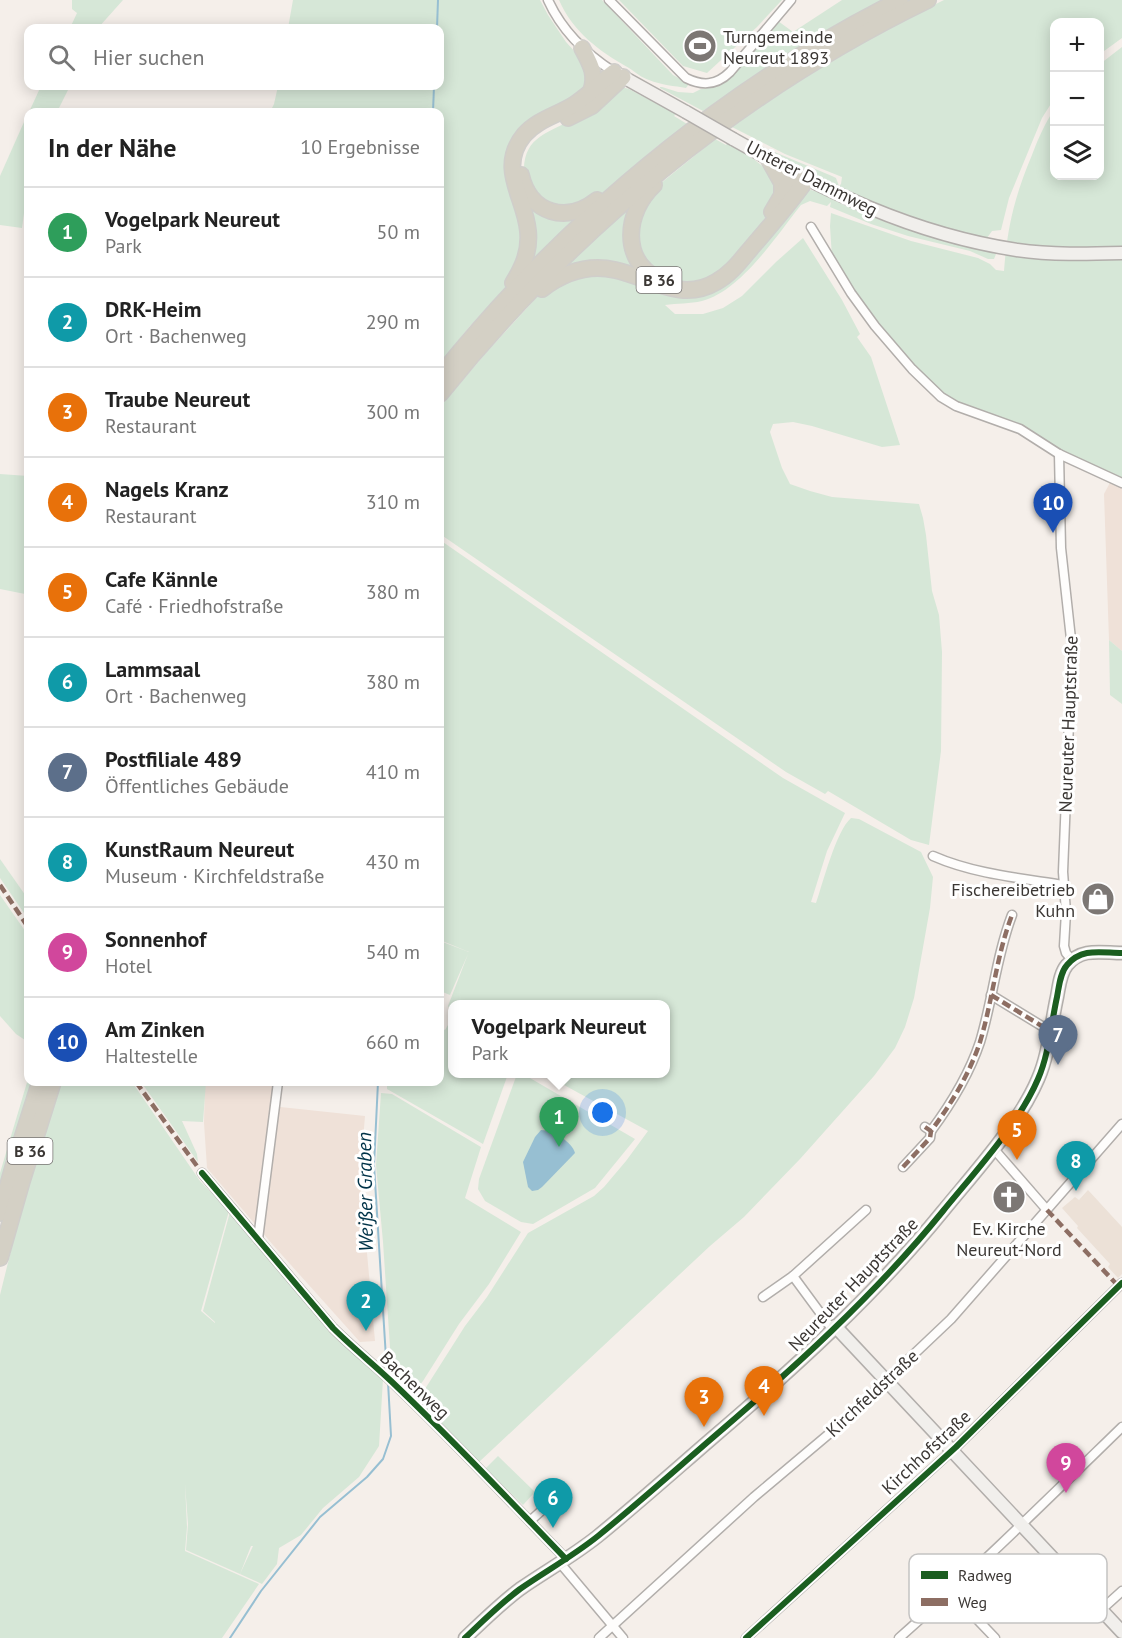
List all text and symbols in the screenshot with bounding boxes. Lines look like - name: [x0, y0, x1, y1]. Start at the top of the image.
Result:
- map controls: [1050, 18, 1104, 180]
- button: +: [1050, 18, 1104, 72]
- search box: [24, 24, 444, 90]
- place label: Turngemeinde Neureut 1893: [723, 25, 833, 69]
- sports icon: Turngemeinde Neureut 1893: [682, 28, 718, 64]
- icon: search: [45, 41, 78, 74]
- text: Hier suchen: [93, 43, 205, 71]
- button: −: [1050, 72, 1104, 126]
- button: layers: [1050, 126, 1104, 180]
- text: In der Nähe: [48, 131, 176, 164]
- text: 10 Ergebnisse: [300, 134, 420, 160]
- street label: Unterer Dammweg: [742, 135, 882, 221]
- text: Vogelpark Neureut: [105, 205, 280, 233]
- text: 1: [62, 219, 73, 245]
- text: 50 m: [377, 219, 420, 245]
- text: Park: [105, 233, 142, 259]
- road number: B 36: [636, 267, 682, 293]
- text: DRK-Heim: [105, 295, 201, 323]
- text: 2: [62, 309, 73, 335]
- text: 290 m: [366, 309, 420, 335]
- text: Ort · Bachenweg: [105, 323, 247, 349]
- text: Traube Neureut: [105, 385, 250, 413]
- text: 3: [62, 399, 73, 425]
- text: 300 m: [366, 399, 420, 425]
- text: Restaurant: [105, 413, 196, 439]
- text: Nagels Kranz: [105, 475, 229, 503]
- pin: 10: [1034, 484, 1072, 533]
- text: 4: [62, 489, 73, 515]
- text: 310 m: [366, 489, 420, 515]
- text: Restaurant: [105, 503, 196, 529]
- text: Cafe Kännle: [105, 565, 218, 593]
- text: 5: [62, 579, 73, 605]
- text: 380 m: [366, 579, 420, 605]
- text: Café · Friedhofstraße: [105, 593, 283, 619]
- street label: Neureuter Hauptstraße: [1053, 635, 1083, 813]
- text: Lammsaal: [105, 655, 200, 683]
- text: 6: [62, 669, 73, 695]
- text: 380 m: [366, 669, 420, 695]
- text: Ort · Bachenweg: [105, 683, 247, 709]
- text: Postfiliale 489: [105, 745, 242, 773]
- text: 7: [62, 759, 73, 785]
- text: 410 m: [366, 759, 420, 785]
- text: Öffentliches Gebäude: [105, 773, 289, 799]
- text: KunstRaum Neureut: [105, 835, 294, 863]
- text: 8: [62, 849, 73, 875]
- text: 430 m: [366, 849, 420, 875]
- text: Museum · Kirchfeldstraße: [105, 863, 324, 889]
- place label: Fischereibetrieb Kuhn: [951, 878, 1075, 922]
- shop icon: Fischereibetrieb Kuhn: [1080, 881, 1116, 917]
- text: Sonnenhof: [105, 925, 206, 953]
- text: 9: [62, 939, 73, 965]
- text: 540 m: [366, 939, 420, 965]
- text: Hotel: [105, 953, 152, 979]
- popup: [448, 1000, 670, 1078]
- text: Vogelpark Neureut: [472, 1012, 646, 1040]
- text: Am Zinken: [105, 1015, 205, 1043]
- pin: 7: [1038, 1016, 1078, 1065]
- text: 10: [56, 1029, 79, 1055]
- text: 660 m: [366, 1029, 420, 1055]
- text: Park: [472, 1040, 508, 1066]
- text: Haltestelle: [105, 1043, 198, 1069]
- pin: 1: [540, 1098, 578, 1147]
- your location: [588, 1098, 617, 1127]
- pin: 5: [998, 1110, 1036, 1160]
- water label: Weißer Graben: [351, 1132, 379, 1252]
- road number: B 36: [8, 1138, 52, 1164]
- pin: 8: [1056, 1142, 1096, 1191]
- church icon: Ev. Kirche Neureut-Nord: [991, 1179, 1027, 1215]
- street label: Neureuter Hauptstraße: [783, 1212, 923, 1356]
- place label: Ev. Kirche Neureut-Nord: [956, 1217, 1062, 1261]
- pin: 2: [346, 1282, 386, 1331]
- street label: Kirchfeldstraße: [821, 1344, 923, 1442]
- street label: Bachenweg: [375, 1346, 455, 1424]
- pin: 4: [744, 1366, 783, 1416]
- pin: 3: [684, 1378, 724, 1427]
- street label: Kirchhofstraße: [877, 1405, 975, 1499]
- pin: 9: [1046, 1444, 1086, 1493]
- pin: 6: [534, 1478, 572, 1528]
- legend: [909, 1554, 1107, 1623]
- text: Radweg: [958, 1565, 1012, 1585]
- text: Weg: [958, 1592, 987, 1612]

